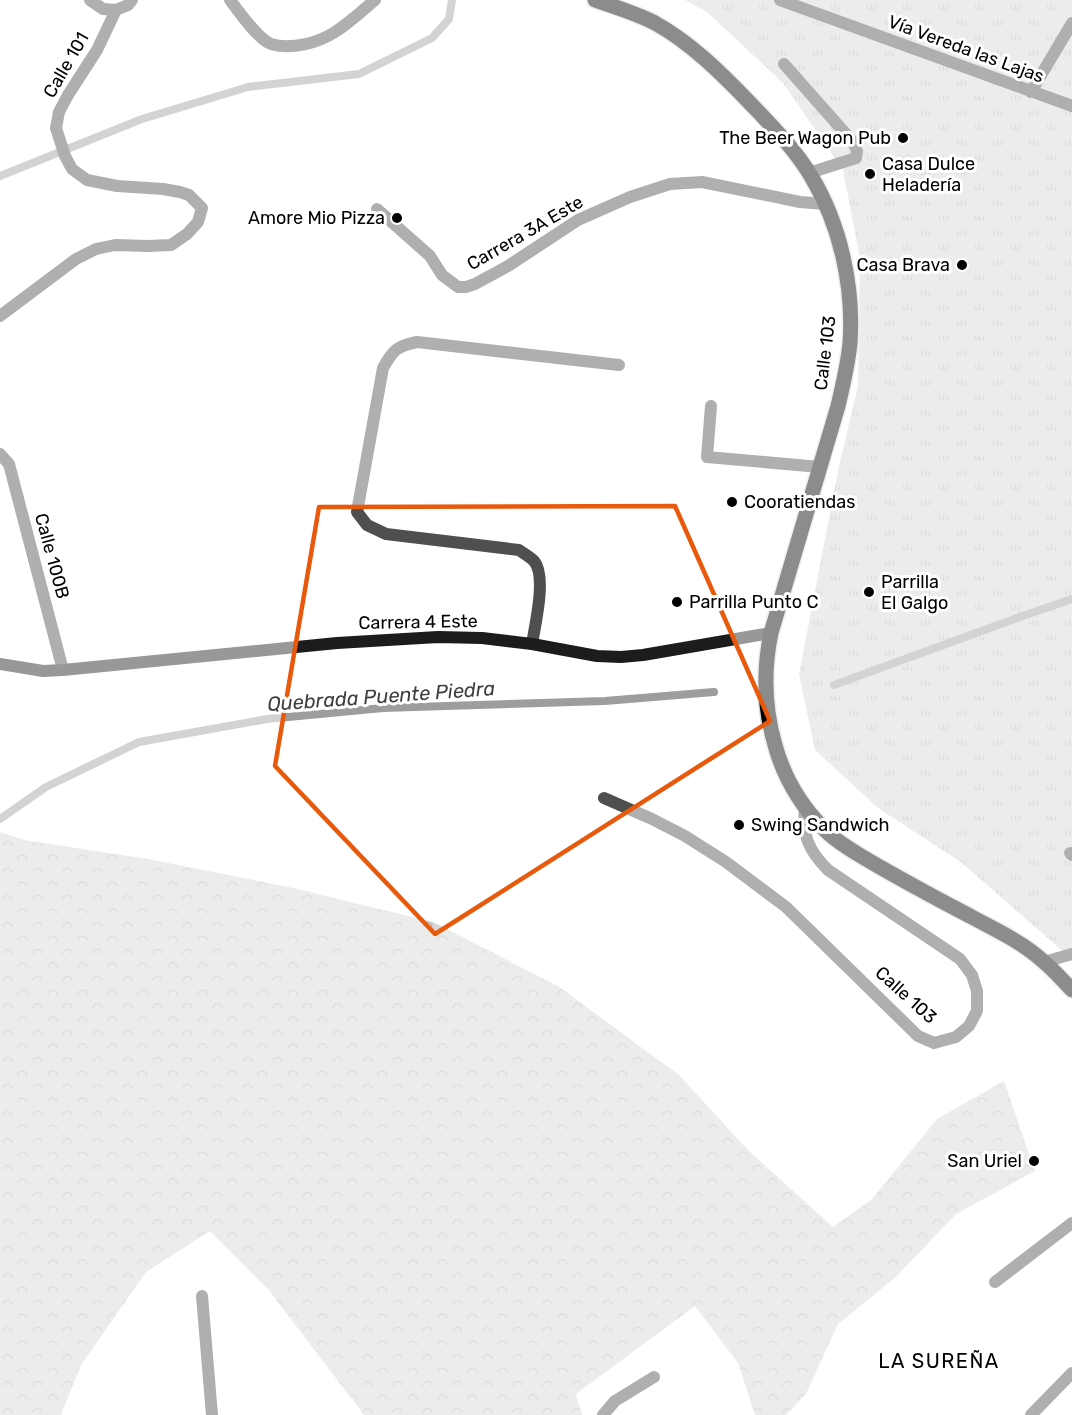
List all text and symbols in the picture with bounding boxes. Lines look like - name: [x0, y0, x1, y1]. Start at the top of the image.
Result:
- street label: Vía Vereda las Lajas: [885, 11, 1047, 87]
- street label: Calle 101: [38, 28, 94, 102]
- place label: The Beer Wagon Pub: [719, 127, 891, 149]
- marker: The Beer Wagon Pub: [896, 131, 910, 145]
- place label: Casa Dulce Heladería: [882, 153, 975, 196]
- marker: Casa Dulce Heladería: [863, 167, 877, 181]
- street label: Carrera 3A Este: [463, 191, 587, 275]
- place label: Amore Mio Pizza: [248, 207, 385, 229]
- marker: Amore Mio Pizza: [390, 211, 404, 225]
- place label: Casa Brava: [857, 254, 950, 276]
- marker: Casa Brava: [955, 258, 969, 272]
- street label: Calle 103: [810, 314, 840, 392]
- place label: Cooratiendas: [744, 491, 855, 513]
- marker: Cooratiendas: [725, 495, 739, 509]
- street label: Calle 100B: [30, 511, 74, 601]
- place label: Parrilla El Galgo: [881, 571, 948, 614]
- marker: Parrilla El Galgo: [862, 585, 876, 599]
- place label: Parrilla Punto C: [689, 591, 818, 613]
- marker: Parrilla Punto C: [670, 595, 684, 609]
- street label: Carrera 4 Este: [358, 610, 478, 634]
- water label: Quebrada Puente Piedra: [266, 676, 496, 716]
- place label: Swing Sandwich: [751, 814, 890, 836]
- marker: Swing Sandwich: [732, 818, 746, 832]
- street label: Calle 103: [871, 962, 941, 1028]
- place label: San Uriel: [947, 1150, 1022, 1172]
- marker: San Uriel: [1027, 1154, 1041, 1168]
- district label: LA SUREÑA: [878, 1349, 1000, 1373]

